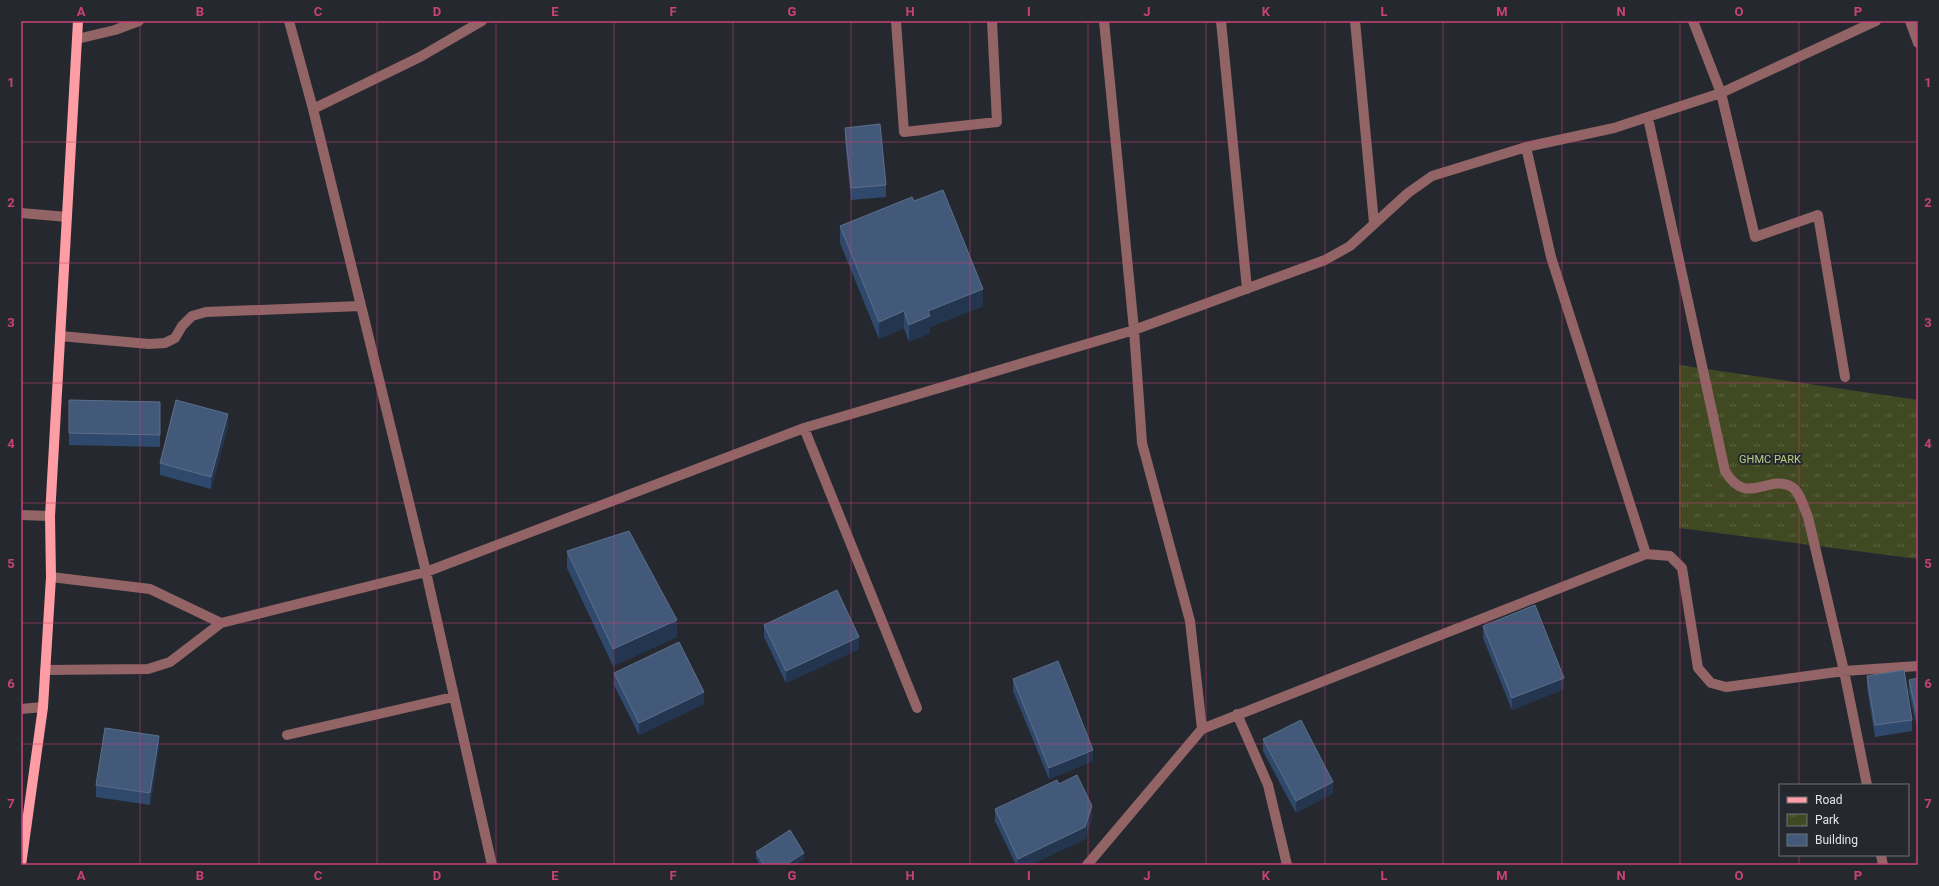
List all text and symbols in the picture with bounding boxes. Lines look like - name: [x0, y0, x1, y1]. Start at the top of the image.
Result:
- text: A: [77, 4, 86, 19]
- text: B: [196, 4, 204, 19]
- text: C: [314, 4, 323, 19]
- text: D: [433, 4, 441, 19]
- text: E: [551, 4, 559, 19]
- text: F: [669, 4, 677, 19]
- text: G: [788, 4, 797, 19]
- text: H: [905, 4, 915, 19]
- text: I: [1027, 4, 1031, 19]
- text: J: [1143, 4, 1151, 19]
- text: K: [1262, 4, 1271, 19]
- text: L: [1380, 4, 1388, 19]
- text: M: [1496, 4, 1508, 19]
- text: N: [1616, 4, 1626, 19]
- text: O: [1735, 4, 1744, 19]
- text: P: [1854, 4, 1862, 19]
- text: 1: [7, 75, 15, 90]
- text: 1: [1924, 75, 1932, 90]
- text: 2: [7, 195, 15, 210]
- text: 2: [1924, 195, 1932, 210]
- text: 3: [7, 315, 15, 330]
- text: 3: [1924, 315, 1932, 330]
- text: 4: [7, 436, 15, 451]
- text: 4: [1924, 436, 1932, 451]
- park label: GHMC PARK: [1739, 453, 1801, 466]
- text: 5: [7, 556, 15, 571]
- text: 5: [1924, 556, 1932, 571]
- text: 6: [7, 676, 15, 691]
- text: 6: [1924, 676, 1932, 691]
- legend: [1779, 784, 1909, 856]
- text: Road: [1815, 793, 1843, 807]
- text: 7: [7, 796, 15, 811]
- text: 7: [1924, 796, 1932, 811]
- text: Park: [1815, 813, 1840, 827]
- text: Building: [1815, 833, 1858, 847]
- text: A: [77, 868, 86, 883]
- text: B: [196, 868, 204, 883]
- text: C: [314, 868, 323, 883]
- text: D: [433, 868, 441, 883]
- text: E: [551, 868, 559, 883]
- text: F: [669, 868, 677, 883]
- text: G: [788, 868, 797, 883]
- text: H: [905, 868, 915, 883]
- text: I: [1027, 868, 1031, 883]
- text: J: [1143, 868, 1151, 883]
- text: K: [1262, 868, 1271, 883]
- text: L: [1380, 868, 1388, 883]
- text: M: [1496, 868, 1508, 883]
- text: N: [1616, 868, 1626, 883]
- text: O: [1735, 868, 1744, 883]
- text: P: [1854, 868, 1862, 883]

